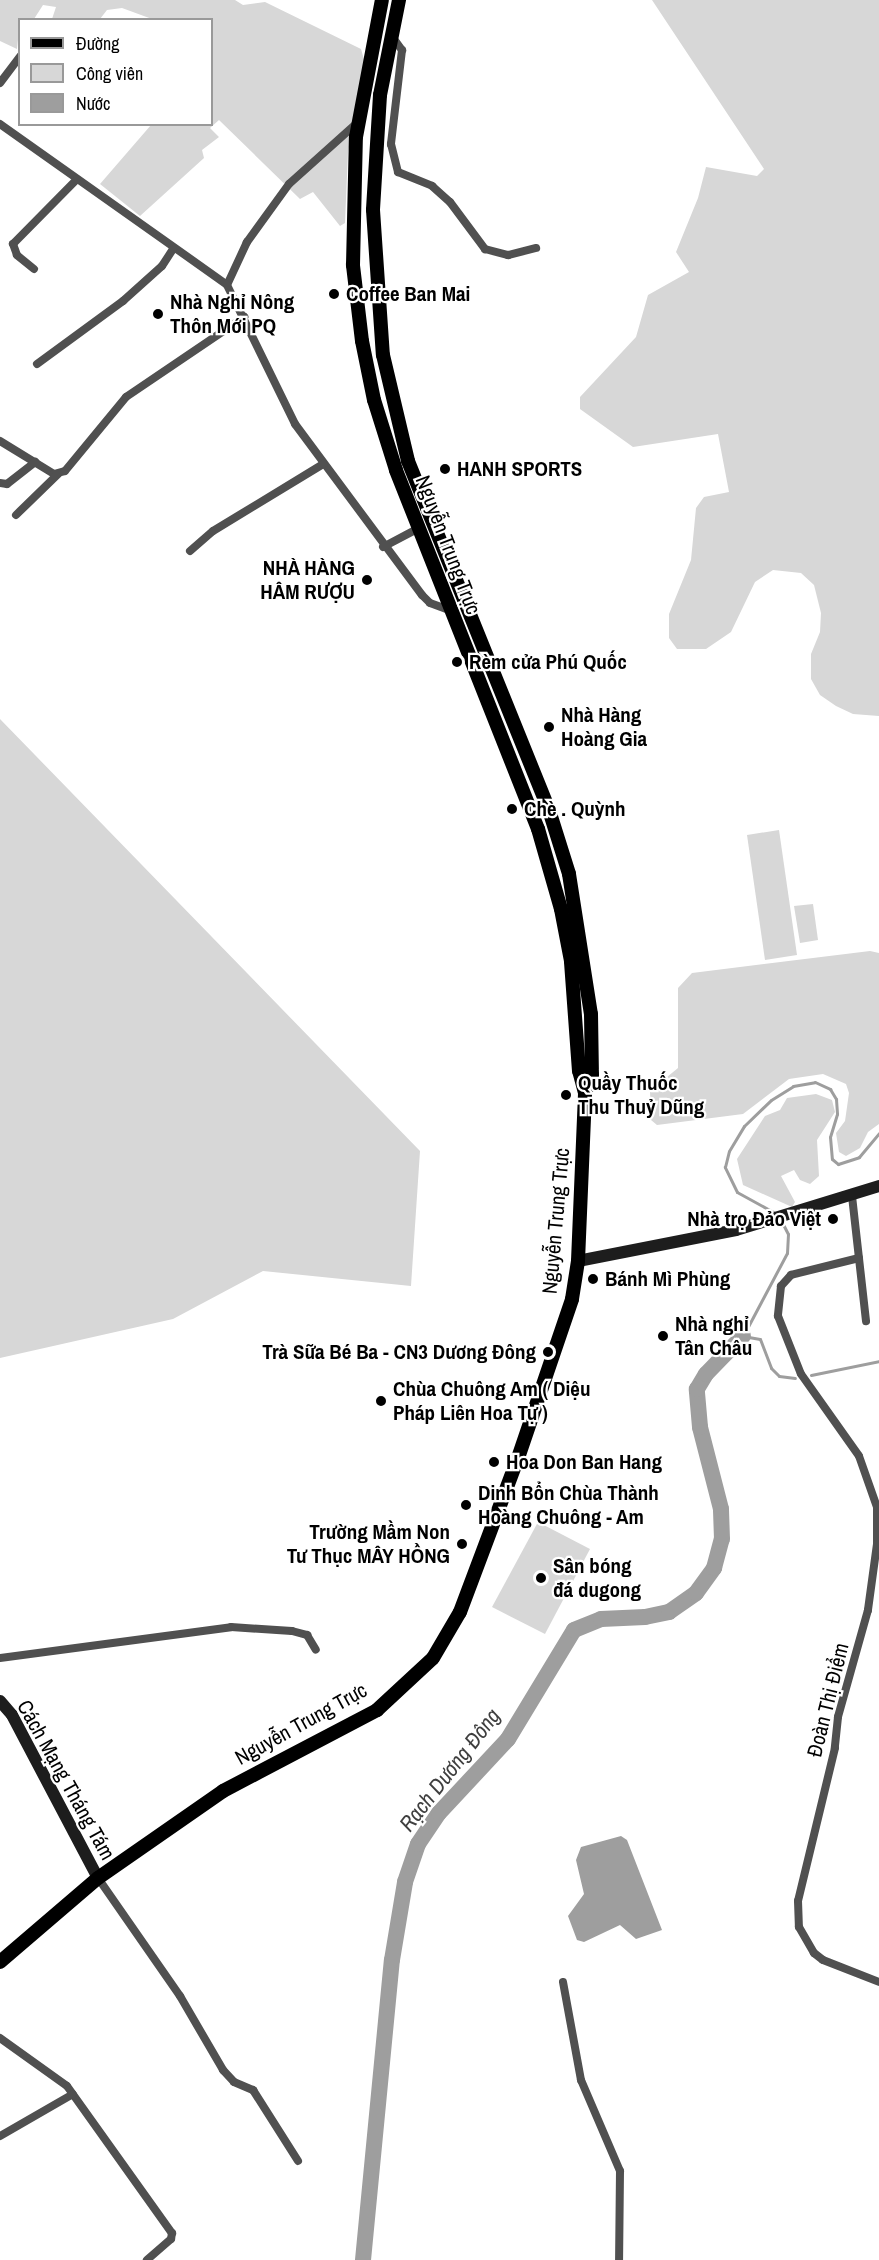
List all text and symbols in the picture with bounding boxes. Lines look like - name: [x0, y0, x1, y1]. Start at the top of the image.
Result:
- legend: [18, 18, 213, 126]
- text: Đường: [76, 31, 120, 56]
- text: Công viên: [76, 61, 143, 86]
- text: Nước: [76, 91, 110, 116]
- place label: Coffee Ban Mai: [346, 281, 470, 307]
- marker: Coffee Ban Mai: [327, 287, 341, 301]
- place label: Nhà Nghỉ Nông Thôn Mới PQ: [170, 289, 294, 339]
- marker: Nhà Nghỉ Nông Thôn Mới PQ: [151, 307, 165, 321]
- place label: HANH SPORTS: [457, 456, 582, 482]
- marker: HANH SPORTS: [438, 462, 452, 476]
- street label: Nguyễn Trung Trực: [410, 472, 486, 618]
- place label: NHÀ HÀNG HÂM RƯỢU: [260, 555, 355, 605]
- marker: NHÀ HÀNG HÂM RƯỢU: [360, 573, 374, 587]
- place label: Rèm cửa Phú Quốc: [469, 649, 627, 675]
- marker: Rèm cửa Phú Quốc: [450, 655, 464, 669]
- place label: Nhà Hàng Hoàng Gia: [561, 702, 647, 752]
- marker: Nhà Hàng Hoàng Gia: [542, 720, 556, 734]
- place label: Chè . Quỳnh: [524, 796, 625, 822]
- marker: Chè . Quỳnh: [505, 802, 519, 816]
- place label: Quầy Thuốc Thu Thuỷ Dũng: [578, 1070, 704, 1120]
- marker: Quầy Thuốc Thu Thuỷ Dũng: [559, 1088, 573, 1102]
- street label: Nguyễn Trung Trực: [537, 1147, 575, 1295]
- place label: Nhà trọ Đảo Việt: [687, 1206, 821, 1232]
- marker: Nhà trọ Đảo Việt: [826, 1212, 840, 1226]
- place label: Bánh Mì Phùng: [605, 1266, 730, 1292]
- marker: Bánh Mì Phùng: [586, 1272, 600, 1286]
- place label: Nhà nghỉ Tân Châu: [675, 1311, 752, 1361]
- marker: Nhà nghỉ Tân Châu: [656, 1329, 670, 1343]
- place label: Trà Sữa Bé Ba - CN3 Dương Đông: [262, 1339, 536, 1365]
- marker: Trà Sữa Bé Ba - CN3 Dương Đông: [541, 1345, 555, 1359]
- place label: Chùa Chuông Am ( Diệu Pháp Liên Hoa Tự ): [393, 1376, 591, 1426]
- marker: Chùa Chuông Am ( Diệu Pháp Liên Hoa Tự ): [374, 1394, 388, 1408]
- place label: Hoa Don Ban Hang: [506, 1449, 662, 1475]
- marker: Hoa Don Ban Hang: [487, 1455, 501, 1469]
- place label: Dinh Bổn Chùa Thành Hoàng Chuông - Am: [478, 1480, 659, 1530]
- marker: Dinh Bổn Chùa Thành Hoàng Chuông - Am: [459, 1498, 473, 1512]
- place label: Trường Mầm Non Tư Thục MÂY HỒNG: [286, 1519, 450, 1569]
- marker: Trường Mầm Non Tư Thục MÂY HỒNG: [455, 1537, 469, 1551]
- place label: Sân bóng đá dugong: [553, 1553, 641, 1603]
- marker: Sân bóng đá dugong: [534, 1571, 548, 1585]
- street label: Đoàn Thị Điểm: [802, 1640, 854, 1760]
- street label: Nguyễn Trung Trực: [231, 1677, 371, 1771]
- street label: Cách Mạng Tháng Tám: [12, 1695, 120, 1865]
- water label: Rạch Dương Đông: [394, 1703, 506, 1837]

